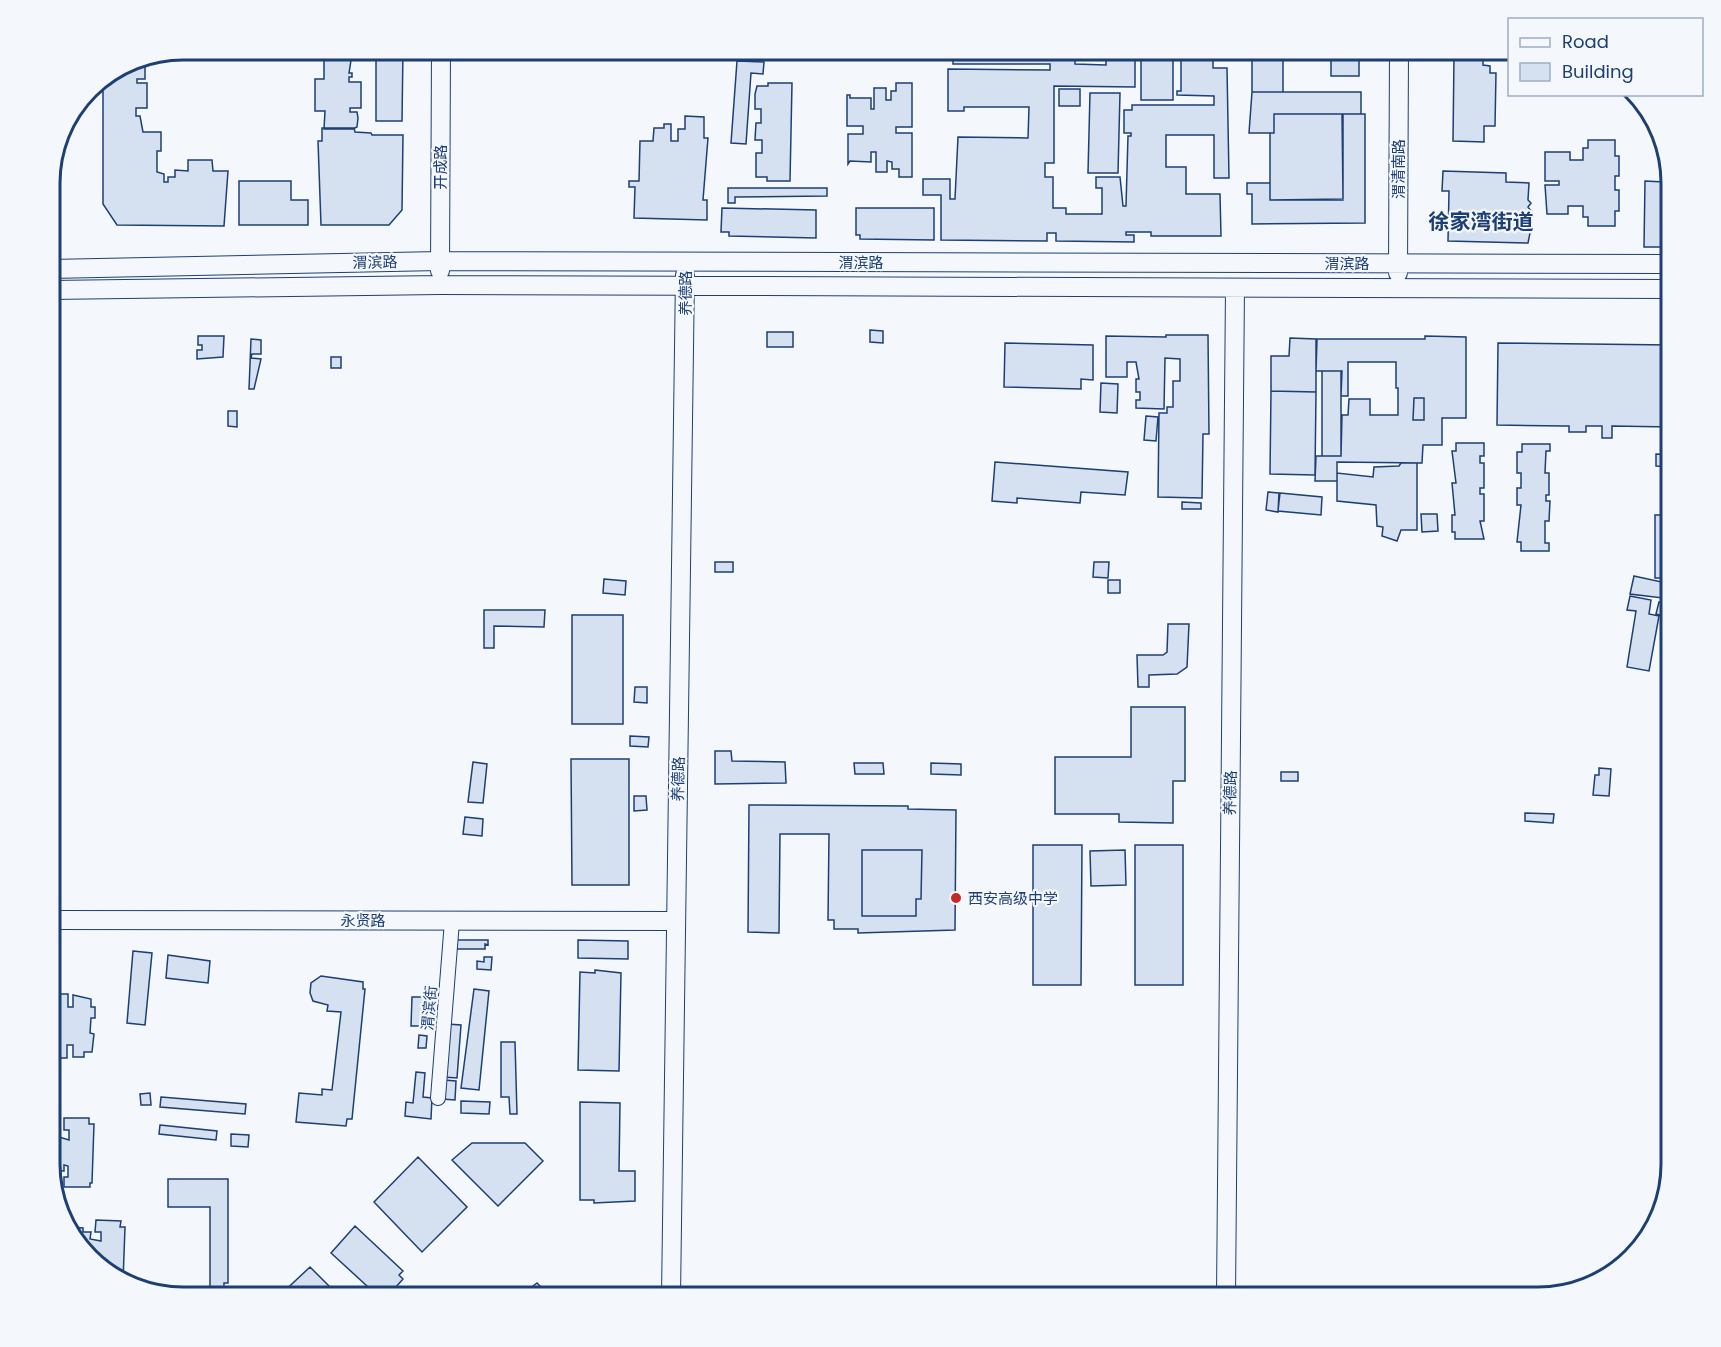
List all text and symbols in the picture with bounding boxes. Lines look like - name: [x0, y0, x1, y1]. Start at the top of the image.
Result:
- legend: [1508, 18, 1703, 96]
- text: Road: [1562, 29, 1609, 54]
- text: Building: [1562, 59, 1634, 84]
- street label: 渭清南路: [1388, 139, 1409, 199]
- street label: 开成路: [430, 144, 451, 190]
- district label: 徐家湾街道: [1429, 207, 1534, 236]
- street label: 渭滨路: [352, 251, 398, 273]
- street label: 渭滨路: [838, 252, 884, 273]
- street label: 渭滨路: [1324, 253, 1370, 274]
- street label: 养德路: [675, 270, 696, 316]
- street label: 养德路: [667, 756, 689, 802]
- street label: 养德路: [1219, 770, 1241, 816]
- place label: 西安高级中学: [968, 888, 1058, 909]
- marker: 西安高级中学: [949, 891, 963, 905]
- street label: 永贤路: [340, 910, 386, 931]
- street label: 渭滨街: [417, 985, 441, 1031]

